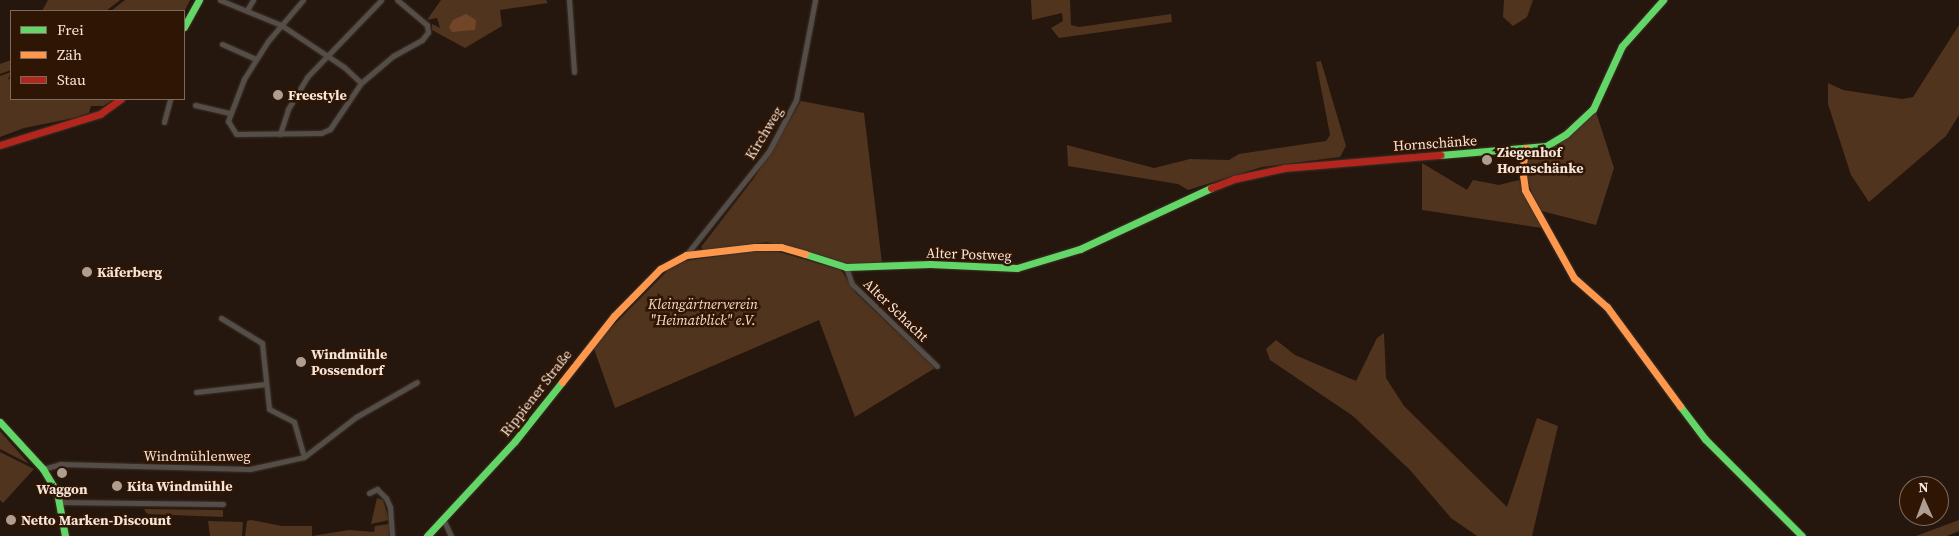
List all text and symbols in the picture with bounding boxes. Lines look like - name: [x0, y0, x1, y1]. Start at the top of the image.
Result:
- legend: [10, 10, 185, 100]
- text: Frei: [57, 19, 84, 40]
- text: Zäh: [57, 44, 82, 65]
- text: Stau: [57, 69, 86, 90]
- place label: Freestyle: [288, 87, 347, 103]
- marker: Freestyle: [272, 89, 284, 101]
- street label: Kirchweg: [742, 103, 786, 163]
- street label: Hornschänke: [1392, 132, 1478, 154]
- place label: Ziegenhof Hornschänke: [1497, 144, 1584, 176]
- marker: Ziegenhof Hornschänke: [1481, 154, 1493, 166]
- street label: Alter Postweg: [926, 244, 1012, 264]
- place label: Käferberg: [97, 264, 162, 280]
- marker: Käferberg: [81, 266, 93, 278]
- street label: Alter Schacht: [860, 275, 932, 345]
- park label: Kleingärtnerverein "Heimatblick" e.V.: [648, 296, 758, 328]
- place label: Windmühle Possendorf: [311, 346, 387, 378]
- street label: Rippiener Straße: [497, 346, 575, 440]
- marker: Windmühle Possendorf: [295, 356, 307, 368]
- street label: Windmühlenweg: [143, 448, 251, 464]
- marker: Waggon: [56, 467, 68, 479]
- north arrow: [1899, 476, 1949, 526]
- text: N: [1918, 477, 1929, 497]
- place label: Kita Windmühle: [127, 478, 233, 494]
- marker: Kita Windmühle: [111, 480, 123, 492]
- place label: Waggon: [36, 481, 88, 497]
- place label: Netto Marken-Discount: [21, 512, 171, 528]
- marker: Netto Marken-Discount: [5, 514, 17, 526]

